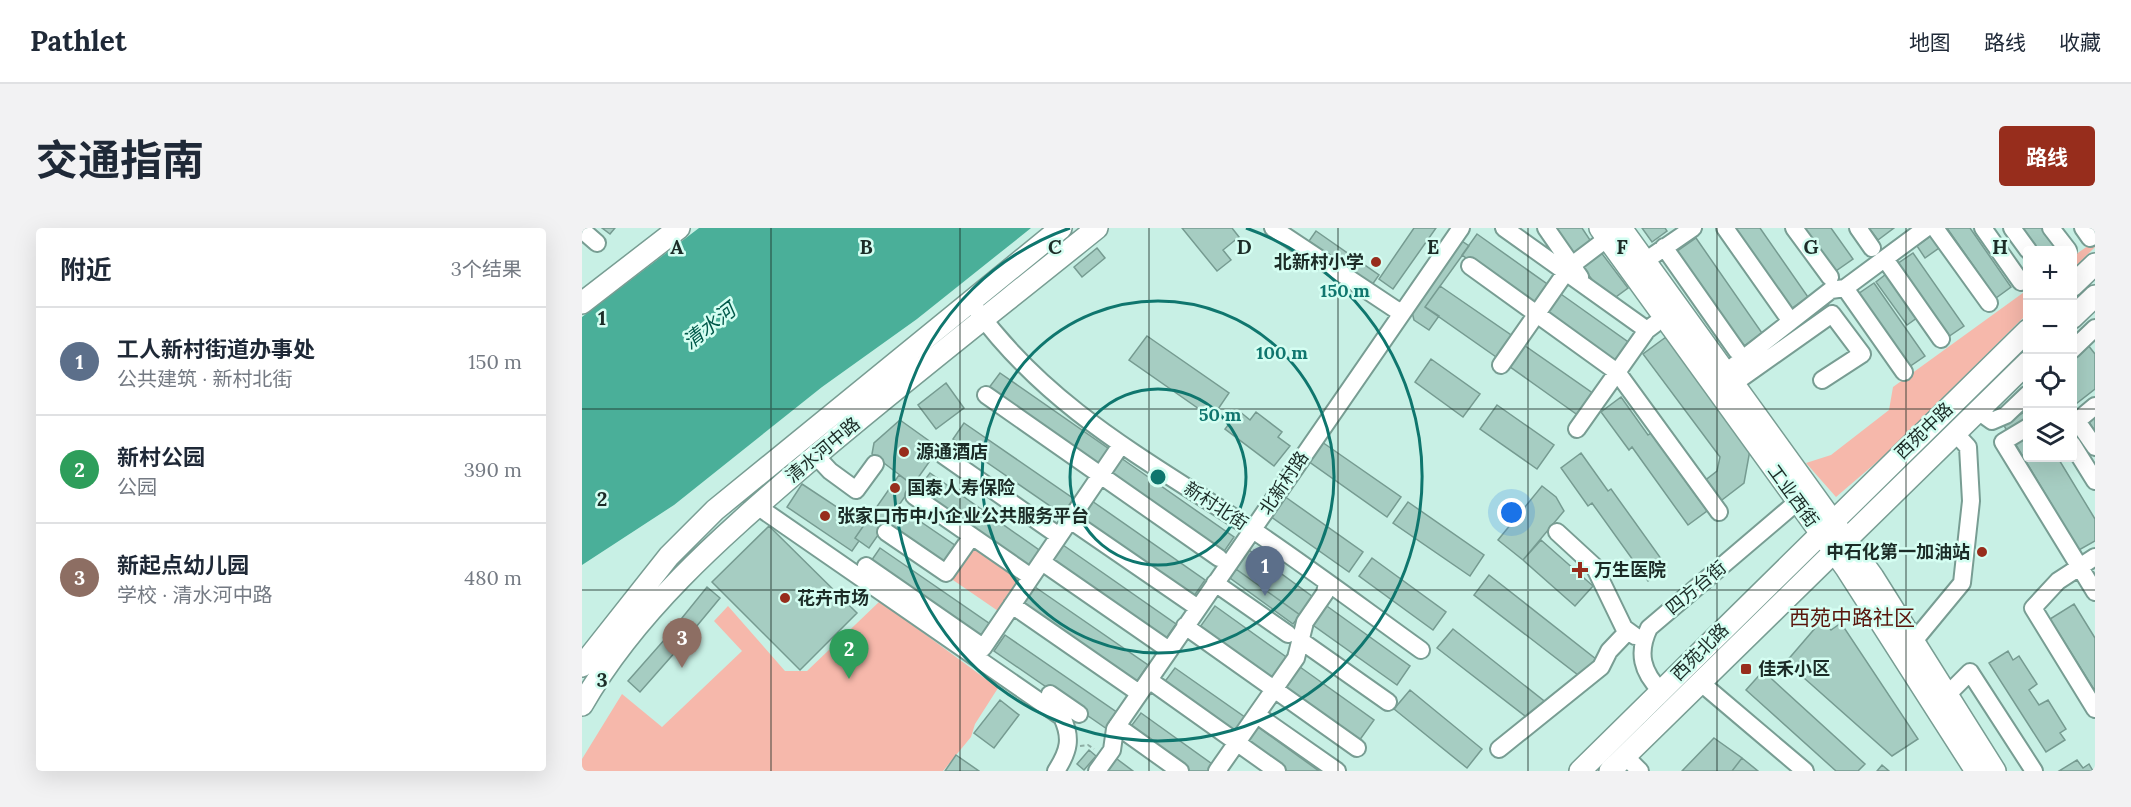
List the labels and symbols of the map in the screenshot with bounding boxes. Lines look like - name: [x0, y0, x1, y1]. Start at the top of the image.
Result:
- text: A: [670, 234, 684, 259]
- text: B: [859, 234, 873, 259]
- text: C: [1048, 234, 1062, 259]
- text: D: [1236, 234, 1252, 259]
- text: E: [1427, 234, 1439, 259]
- text: F: [1616, 234, 1628, 259]
- text: G: [1803, 234, 1819, 259]
- text: H: [1992, 234, 2008, 259]
- place label: 北新村小学: [1274, 250, 1364, 273]
- marker: 北新村小学: [1369, 255, 1383, 269]
- text: 150 m: [1320, 279, 1370, 302]
- water label: 清水河: [677, 295, 743, 354]
- text: 1: [598, 305, 606, 330]
- text: 100 m: [1256, 341, 1308, 364]
- street label: 西苑中路: [1890, 397, 1958, 464]
- text: 50 m: [1199, 403, 1242, 426]
- street label: 清水河中路: [781, 412, 865, 487]
- place label: 源通酒店: [916, 440, 988, 463]
- marker: 源通酒店: [897, 445, 911, 459]
- street label: 北新村路: [1254, 446, 1313, 519]
- street label: 工业西街: [1763, 460, 1824, 532]
- centre of rings: [1148, 467, 1168, 487]
- place label: 国泰人寿保险: [907, 476, 1015, 499]
- street label: 新村北街: [1180, 476, 1253, 535]
- marker: 国泰人寿保险: [888, 481, 902, 495]
- text: 2: [597, 486, 607, 511]
- your location: [1497, 498, 1526, 527]
- place label: 张家口市中小企业公共服务平台: [837, 504, 1089, 527]
- marker: 张家口市中小企业公共服务平台: [818, 509, 832, 523]
- place label: 中石化第一加油站: [1826, 540, 1970, 563]
- marker: 中石化第一加油站: [1975, 545, 1989, 559]
- pin: 1: [1246, 546, 1284, 596]
- street label: 四方台街: [1661, 556, 1731, 620]
- place label: 万生医院: [1594, 558, 1666, 581]
- marker: 万生医院: [1571, 561, 1589, 579]
- place label: 花卉市场: [797, 586, 869, 609]
- marker: 花卉市场: [778, 591, 792, 605]
- district label: 西苑中路社区: [1789, 604, 1915, 631]
- pin: 3: [662, 618, 702, 668]
- street label: 西苑北路: [1666, 618, 1733, 685]
- pin: 2: [830, 630, 868, 679]
- place label: 佳禾小区: [1758, 657, 1830, 680]
- marker: 佳禾小区: [1739, 662, 1753, 676]
- text: 3: [596, 667, 608, 692]

